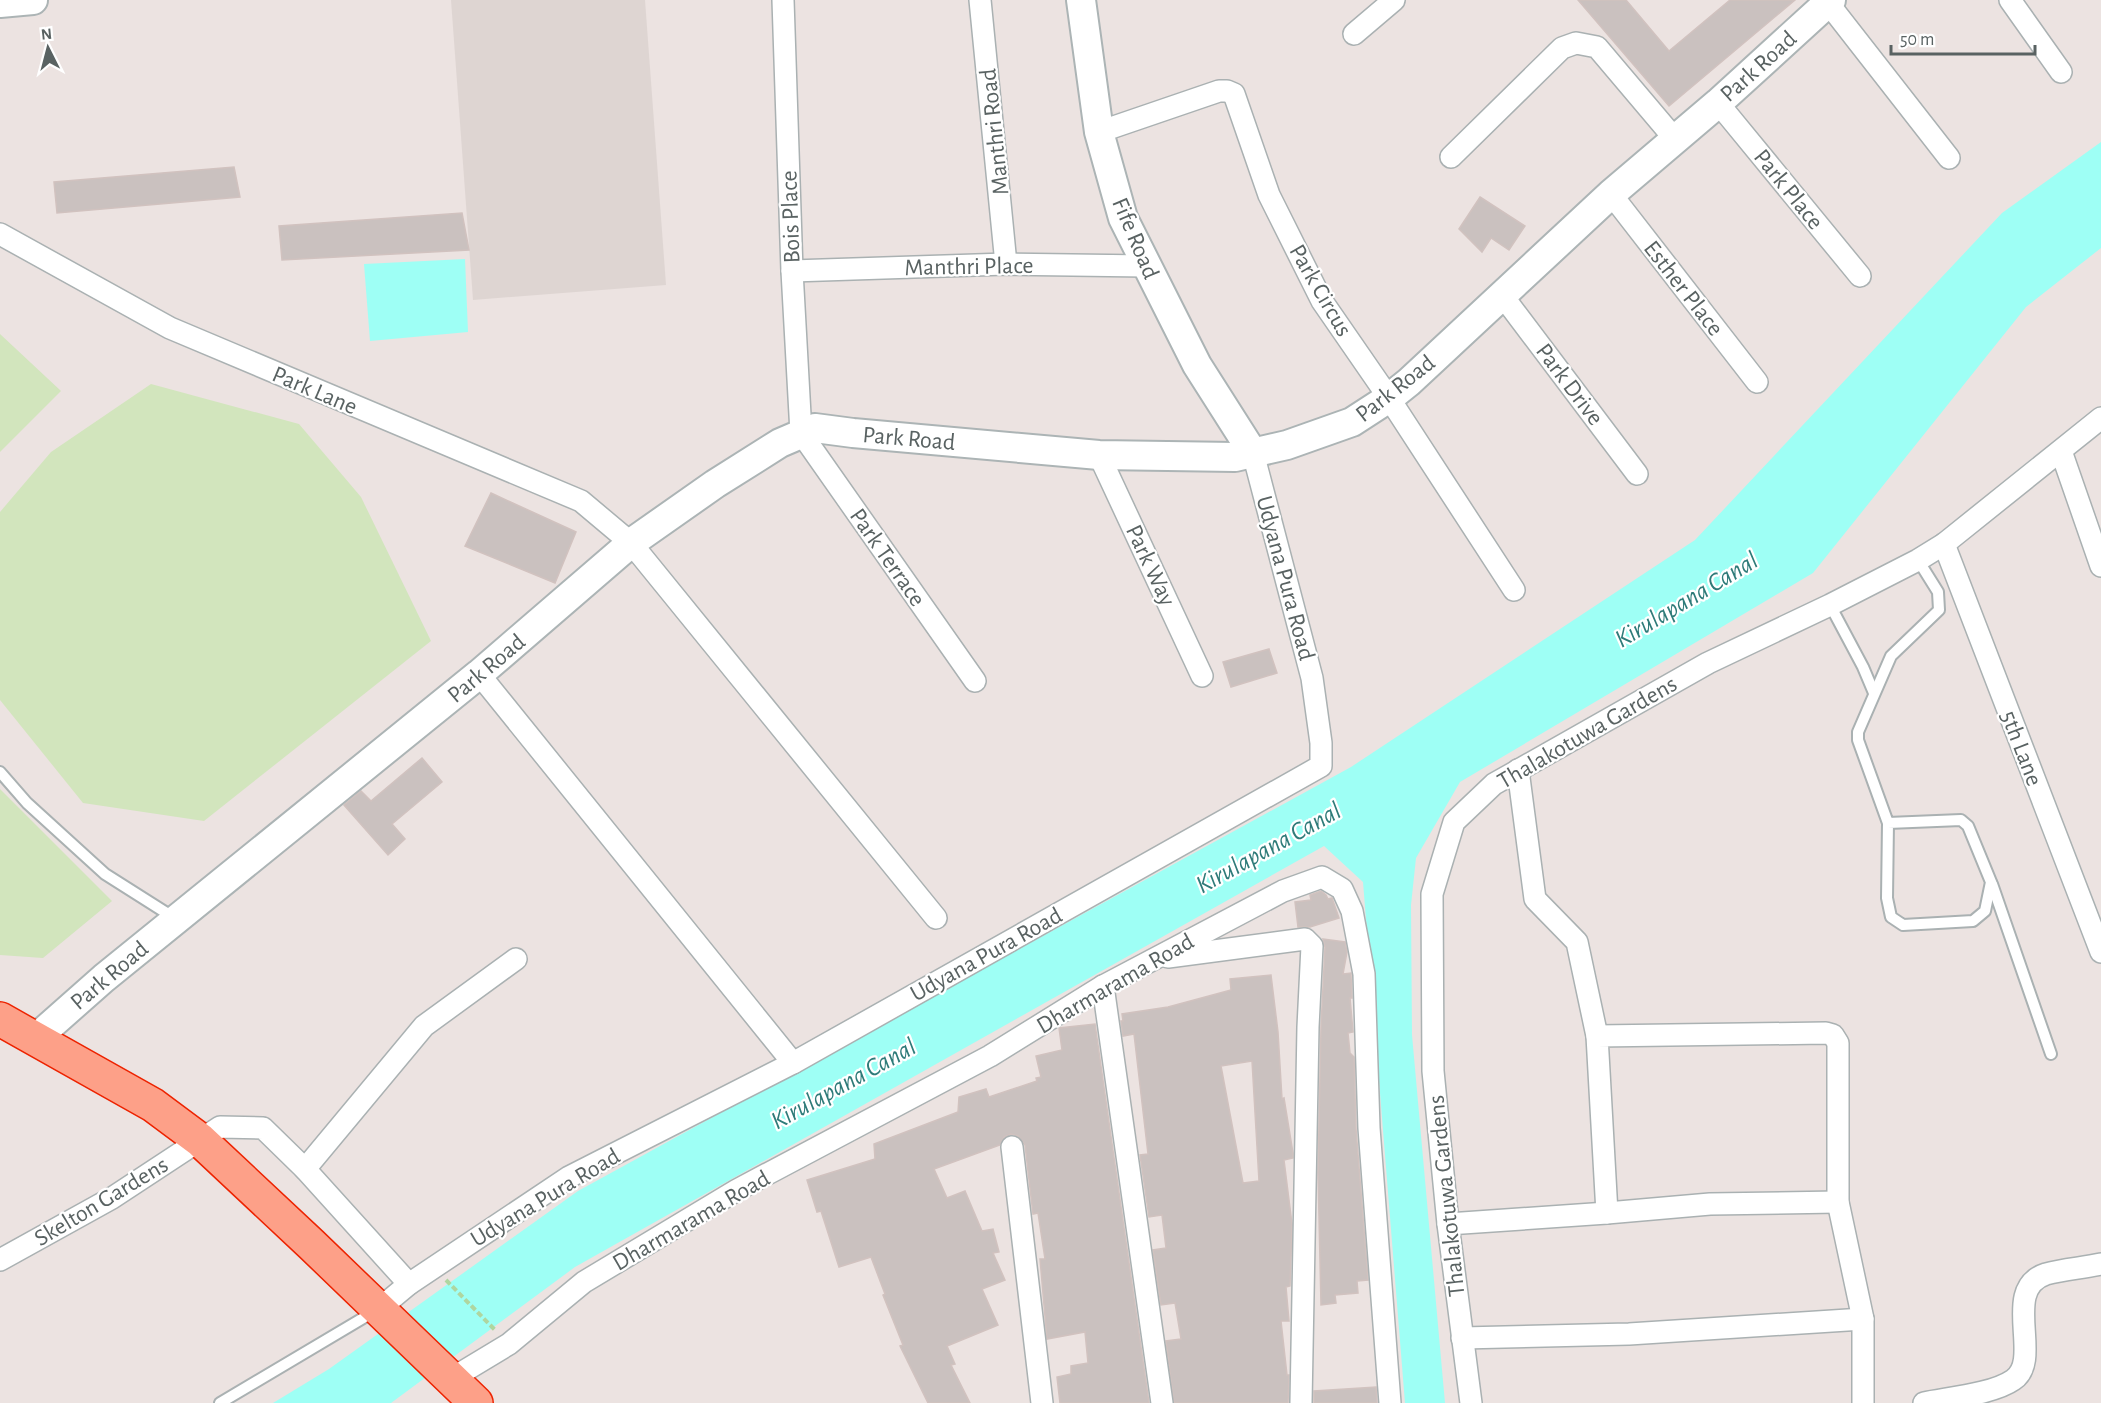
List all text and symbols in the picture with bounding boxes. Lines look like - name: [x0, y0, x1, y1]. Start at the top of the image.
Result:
- north arrow: [18, 18, 78, 78]
- scale bar: [1891, 18, 2035, 56]
- text: N: [40, 26, 53, 43]
- street label: Park Road: [1716, 27, 1801, 107]
- text: 50 m: [1900, 31, 1934, 49]
- street label: Manthri Road: [976, 67, 1014, 196]
- street label: Park Place: [1749, 145, 1827, 234]
- street label: Bois Place: [777, 170, 805, 264]
- street label: Fife Road: [1107, 194, 1163, 283]
- street label: Esther Place: [1639, 237, 1727, 341]
- street label: Park Circus: [1284, 240, 1356, 341]
- street label: Manthri Place: [904, 254, 1034, 280]
- street label: Park Drive: [1531, 339, 1607, 430]
- street label: Park Road: [1352, 351, 1440, 427]
- street label: Park Lane: [269, 362, 361, 419]
- street label: Park Road: [861, 423, 956, 455]
- street label: Udyana Pura Road: [1252, 493, 1319, 663]
- street label: Park Terrace: [845, 504, 929, 611]
- street label: Park Way: [1121, 521, 1179, 610]
- water label: Kirulapana Canal: [1610, 547, 1763, 653]
- street label: Park Road: [443, 630, 530, 708]
- street label: Thalakotuwa Gardens: [1494, 672, 1681, 794]
- street label: 5th Lane: [1996, 707, 2046, 789]
- water label: Kirulapana Canal: [1191, 797, 1346, 898]
- street label: Udyana Pura Road: [907, 903, 1066, 1006]
- street label: Dharmarama Road: [1033, 929, 1198, 1039]
- street label: Park Road: [66, 937, 153, 1015]
- water label: Kirulapana Canal: [766, 1033, 921, 1134]
- street label: Thalakotuwa Gardens: [1424, 1094, 1470, 1298]
- street label: Udyana Pura Road: [467, 1144, 624, 1252]
- street label: Skelton Gardens: [30, 1153, 173, 1251]
- street label: Dharmarama Road: [609, 1166, 774, 1276]

